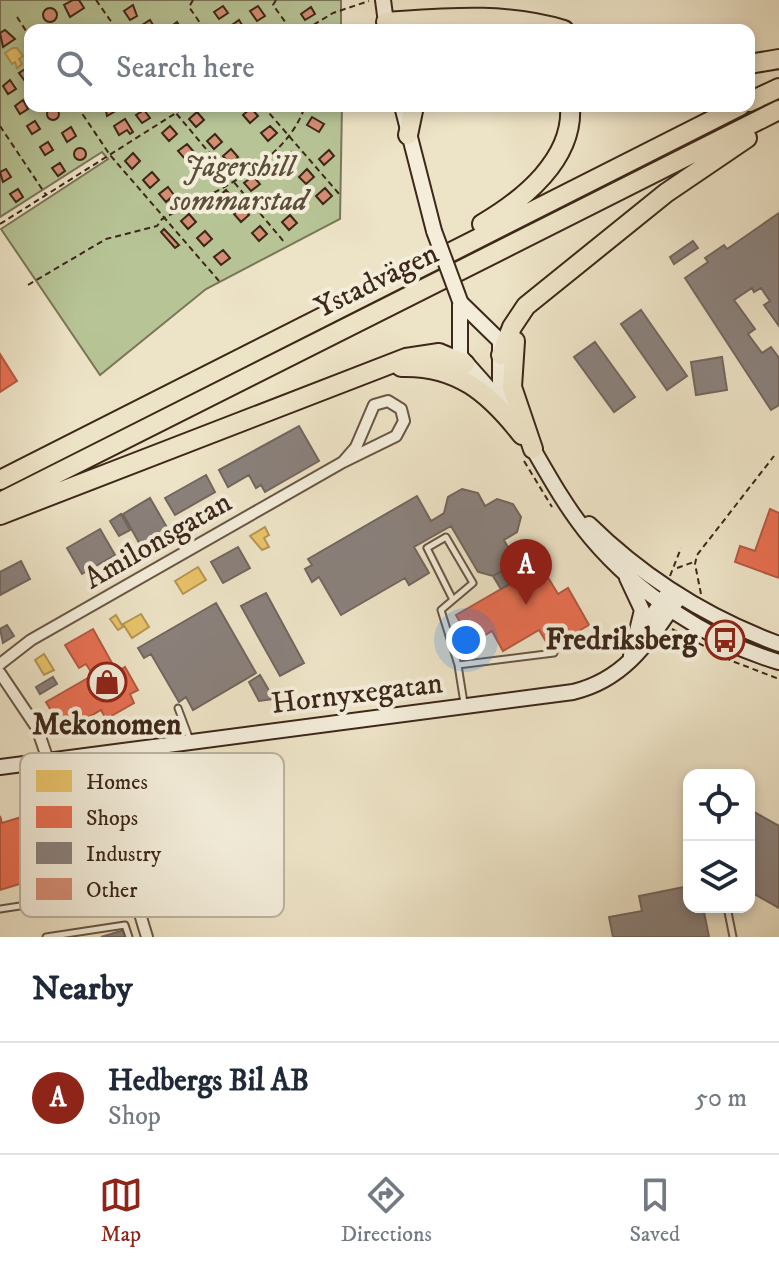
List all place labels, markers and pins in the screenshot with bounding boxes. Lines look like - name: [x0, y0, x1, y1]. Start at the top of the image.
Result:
- pin: A: [500, 539, 552, 605]
- bus stop icon: Fredriksberg: [704, 619, 746, 661]
- place label: Fredriksberg: [546, 622, 698, 659]
- shop icon: Mekonomen: [86, 661, 128, 703]
- place label: Mekonomen: [32, 707, 182, 744]

